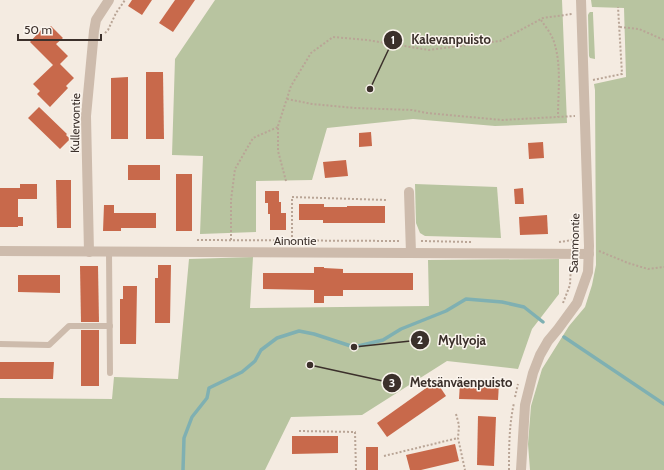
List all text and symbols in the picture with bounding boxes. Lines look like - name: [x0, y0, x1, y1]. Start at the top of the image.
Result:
- scale bar: [18, 16, 101, 42]
- text: 50 m: [24, 22, 52, 37]
- callout: Kalevanpuisto: [383, 27, 499, 52]
- text: Kalevanpuisto: [411, 31, 491, 47]
- text: 1: [391, 32, 395, 47]
- street label: Kullervontie: [67, 93, 83, 153]
- street label: Sammontie: [565, 213, 583, 273]
- street label: Ainontie: [274, 233, 316, 248]
- callout: Myllyoja: [410, 328, 494, 353]
- text: 2: [417, 332, 423, 347]
- text: Myllyoja: [438, 332, 487, 348]
- callout: Metsänväenpuisto: [382, 370, 521, 395]
- text: Metsänväenpuisto: [410, 374, 513, 390]
- text: 3: [389, 375, 395, 390]

